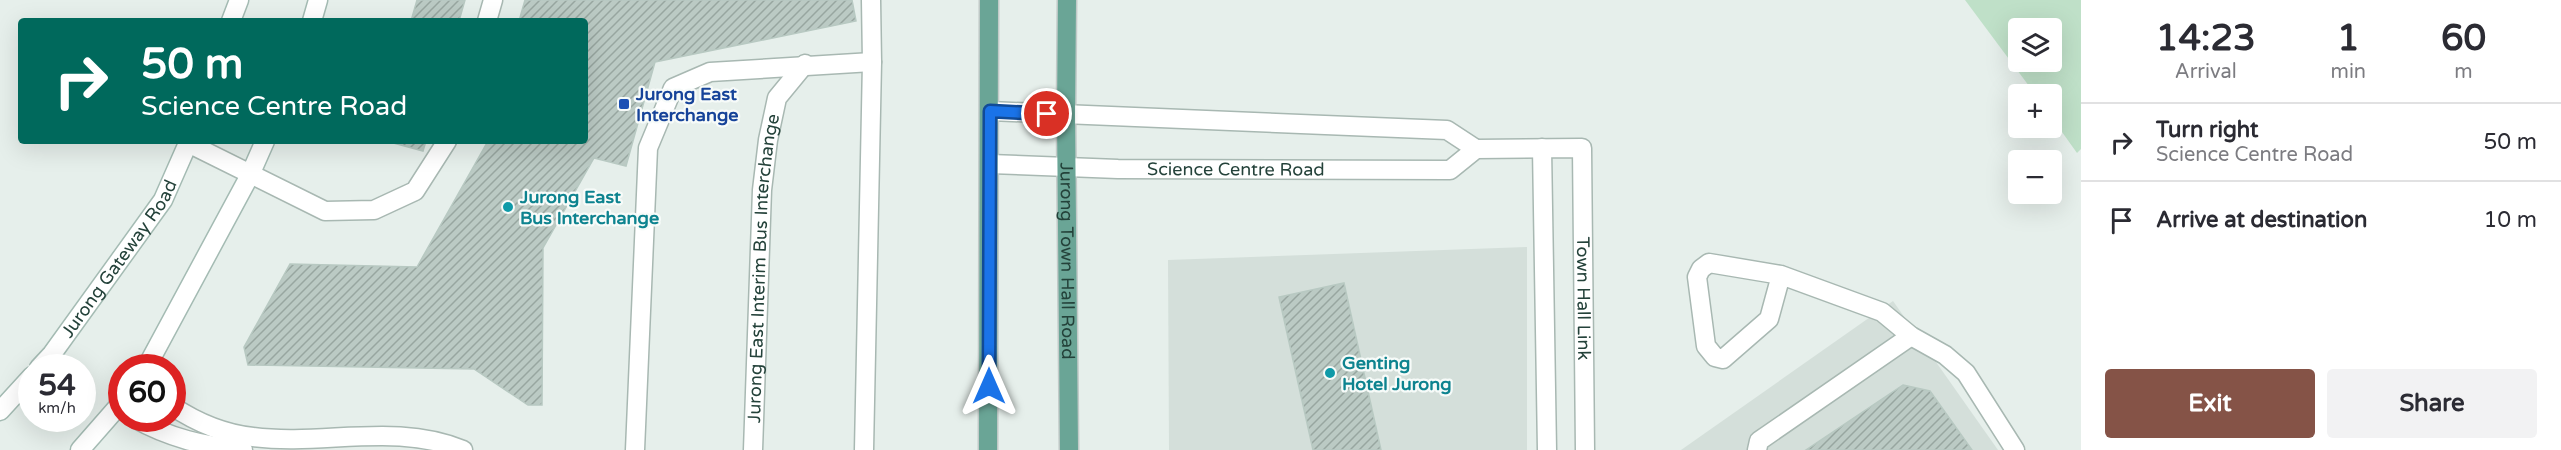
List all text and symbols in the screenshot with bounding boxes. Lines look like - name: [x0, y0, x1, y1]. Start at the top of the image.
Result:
- text: 14:23: [2156, 17, 2256, 60]
- text: 1: [2337, 17, 2360, 60]
- text: 60: [2441, 17, 2486, 60]
- map controls: [2008, 18, 2062, 204]
- button: layers: [2008, 18, 2062, 72]
- text: 50 m: [141, 39, 243, 90]
- icon: right: [42, 42, 120, 120]
- text: Arrival: [2175, 60, 2237, 84]
- text: min: [2331, 60, 2366, 84]
- text: m: [2454, 60, 2473, 84]
- place label: Jurong East Interchange: [635, 83, 738, 126]
- button: +: [2008, 84, 2062, 138]
- pin: [1021, 88, 1072, 139]
- text: Science Centre Road: [141, 90, 407, 123]
- marker: Jurong East Interchange: [617, 97, 631, 111]
- icon: arrive: [1030, 97, 1063, 130]
- street label: Jurong East Interim Bus Interchange: [743, 112, 784, 423]
- text: Turn right: [2156, 117, 2258, 143]
- icon: right: [2105, 126, 2138, 159]
- text: 50 m: [2483, 129, 2537, 155]
- text: Science Centre Road: [2156, 143, 2353, 167]
- button: −: [2008, 150, 2062, 204]
- street label: Science Centre Road: [1147, 158, 1325, 181]
- street label: Jurong Town Hall Road: [1055, 162, 1079, 360]
- street label: Jurong Gateway Road: [56, 176, 182, 342]
- place label: Jurong East Bus Interchange: [519, 186, 659, 229]
- marker: Jurong East Bus Interchange: [501, 200, 515, 214]
- icon: arrive: [2105, 204, 2138, 237]
- text: Arrive at destination: [2156, 207, 2367, 233]
- text: 10 m: [2483, 207, 2537, 233]
- street label: Town Hall Link: [1572, 237, 1595, 361]
- place label: Genting Hotel Jurong: [1342, 352, 1452, 395]
- speed limit sign: 60: [108, 354, 186, 432]
- position arrow: [957, 354, 1021, 418]
- marker: Genting Hotel Jurong: [1323, 366, 1337, 380]
- text: 54: [38, 367, 76, 404]
- button: Exit: [2105, 369, 2315, 438]
- button: Share: [2327, 369, 2537, 438]
- text: km/h: [38, 399, 76, 417]

